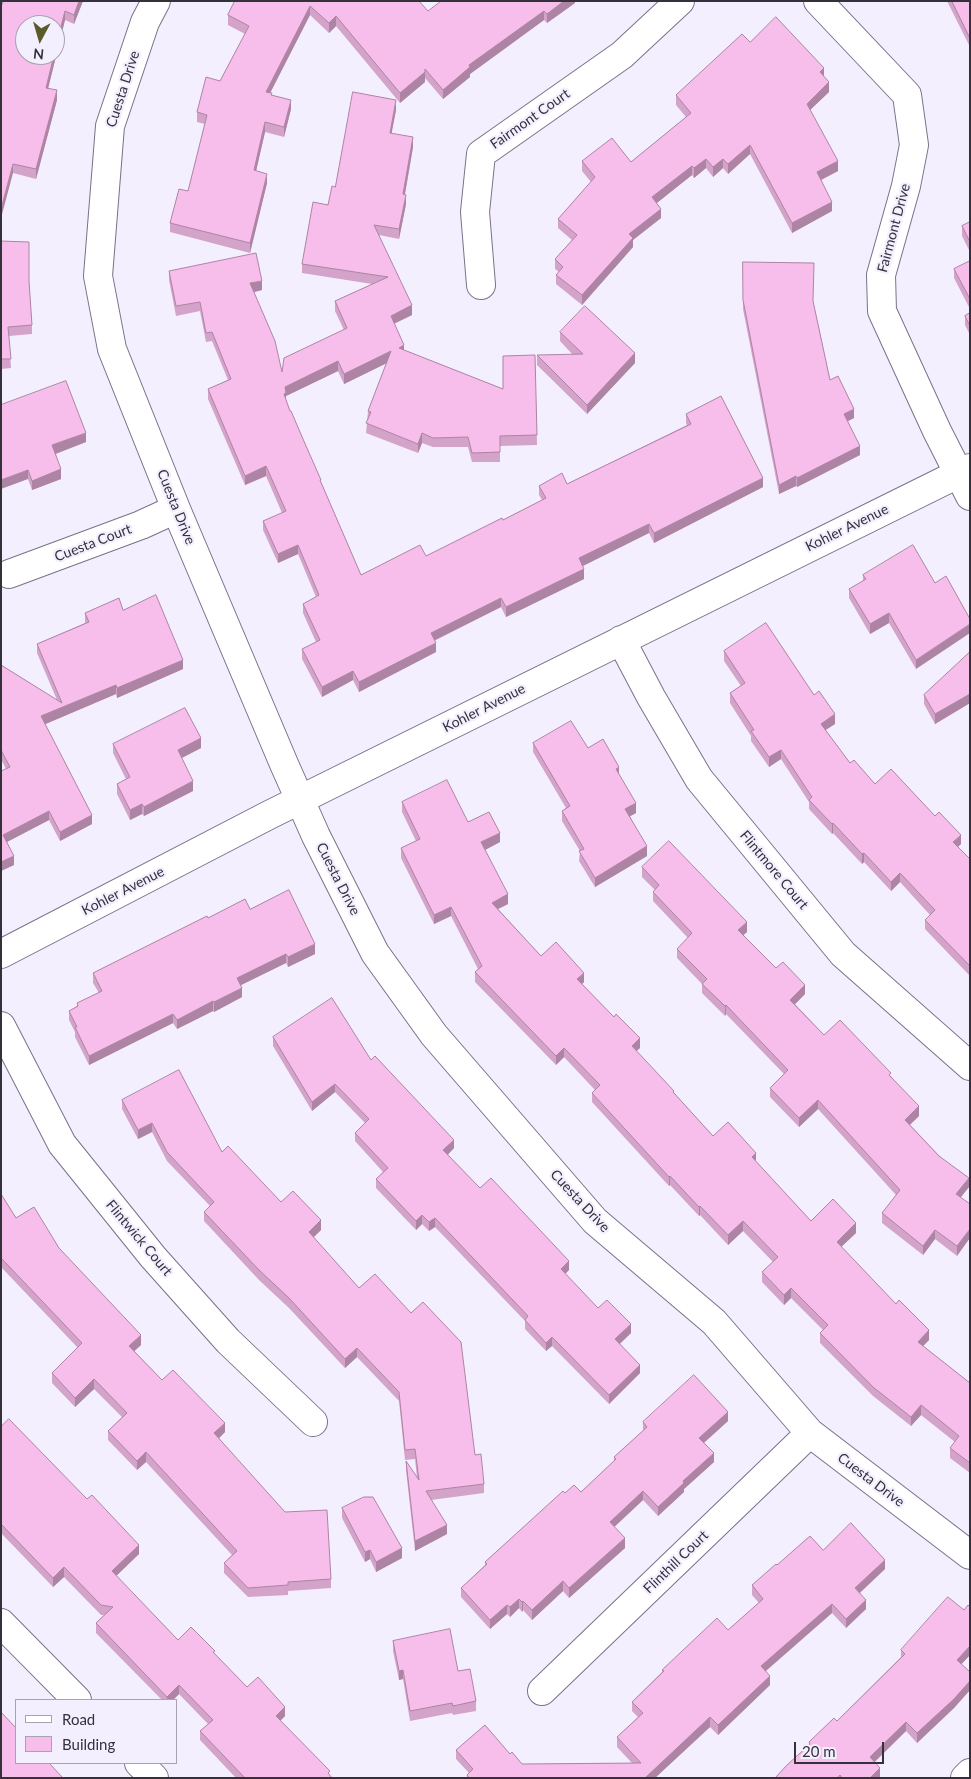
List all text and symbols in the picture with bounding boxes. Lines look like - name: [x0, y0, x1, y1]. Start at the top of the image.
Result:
- north arrow: [15, 15, 65, 65]
- text: N: [32, 45, 45, 63]
- street label: Cuesta Drive: [103, 49, 143, 129]
- street label: Fairmont Court: [487, 85, 573, 153]
- street label: Fairmont Drive: [874, 182, 914, 274]
- street label: Cuesta Drive: [153, 467, 199, 547]
- street label: Kohler Avenue: [803, 501, 891, 555]
- street label: Cuesta Court: [52, 521, 134, 565]
- street label: Kohler Avenue: [440, 680, 528, 736]
- street label: Flintmore Court: [736, 827, 812, 913]
- street label: Cuesta Drive: [312, 840, 364, 918]
- street label: Kohler Avenue: [79, 863, 167, 919]
- street label: Cuesta Drive: [547, 1166, 613, 1236]
- street label: Flintwick Court: [102, 1197, 176, 1279]
- street label: Cuesta Drive: [834, 1449, 908, 1511]
- street label: Flinthill Court: [640, 1527, 712, 1597]
- legend: [15, 1699, 178, 1764]
- text: Road: [62, 1710, 95, 1728]
- scale bar: [796, 1732, 886, 1764]
- text: Building: [62, 1735, 115, 1753]
- text: 20 m: [802, 1742, 836, 1760]

